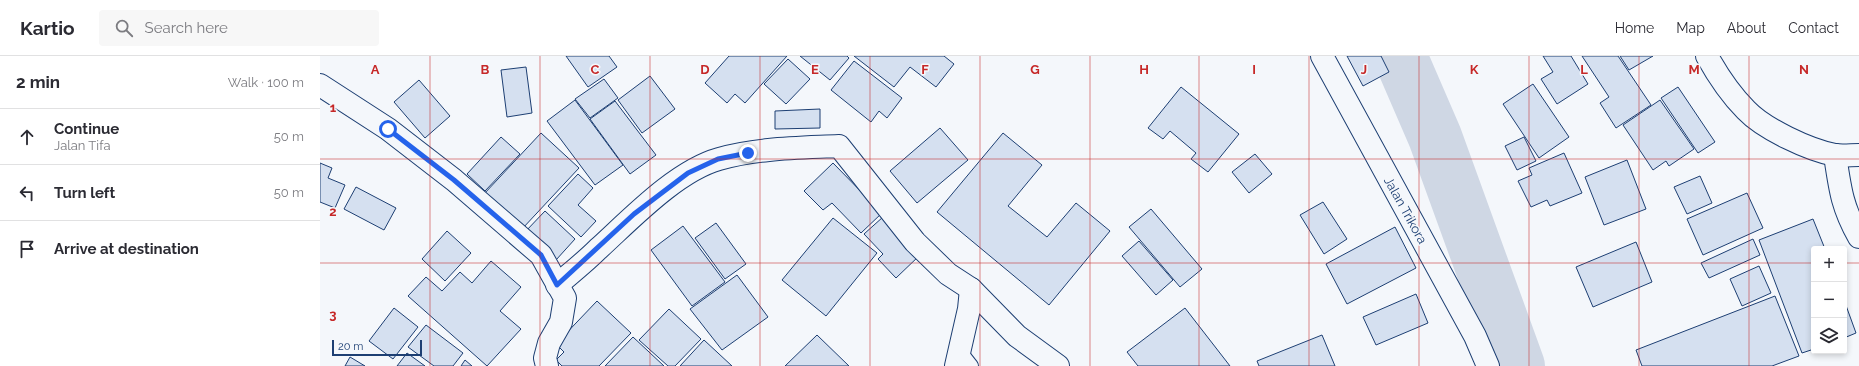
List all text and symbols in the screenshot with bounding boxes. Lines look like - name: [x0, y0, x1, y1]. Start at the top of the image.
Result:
- search box: [99, 10, 379, 46]
- text: Kartio: [20, 17, 75, 39]
- icon: search: [113, 17, 135, 39]
- text: Search here: [145, 19, 228, 37]
- text: Home: [1615, 20, 1654, 36]
- text: Map: [1676, 20, 1705, 36]
- text: About: [1727, 20, 1766, 36]
- text: Contact: [1788, 20, 1839, 36]
- text: A: [371, 62, 380, 77]
- text: B: [481, 62, 490, 77]
- text: C: [591, 62, 600, 77]
- text: D: [700, 62, 710, 77]
- text: E: [811, 62, 819, 77]
- text: F: [921, 62, 929, 77]
- text: G: [1030, 62, 1040, 77]
- text: H: [1139, 62, 1149, 77]
- text: I: [1252, 62, 1256, 77]
- text: J: [1361, 62, 1367, 77]
- text: K: [1470, 62, 1479, 77]
- text: L: [1580, 62, 1588, 77]
- text: M: [1688, 62, 1700, 77]
- text: N: [1799, 62, 1809, 77]
- text: 2 min: [16, 72, 60, 92]
- text: Walk · 100 m: [228, 75, 304, 90]
- text: 1: [330, 100, 337, 115]
- text: Continue: [54, 120, 119, 138]
- route start: [379, 120, 397, 138]
- icon: ahead: [16, 126, 38, 148]
- text: 50 m: [274, 129, 304, 144]
- text: Jalan Tifa: [54, 138, 110, 153]
- route end: [739, 144, 757, 162]
- street label: Jalan Trikora: [1381, 174, 1430, 246]
- icon: left: [16, 182, 38, 204]
- text: Turn left: [54, 184, 115, 202]
- text: 50 m: [274, 185, 304, 200]
- text: 2: [329, 204, 337, 219]
- icon: arrive: [16, 238, 38, 260]
- text: Arrive at destination: [54, 240, 199, 258]
- map controls: [1811, 246, 1847, 354]
- button: +: [1811, 246, 1847, 282]
- button: −: [1811, 282, 1847, 318]
- text: 3: [329, 307, 337, 322]
- button: layers: [1811, 318, 1847, 354]
- scale bar: [332, 338, 422, 357]
- text: 20 m: [338, 340, 363, 353]

